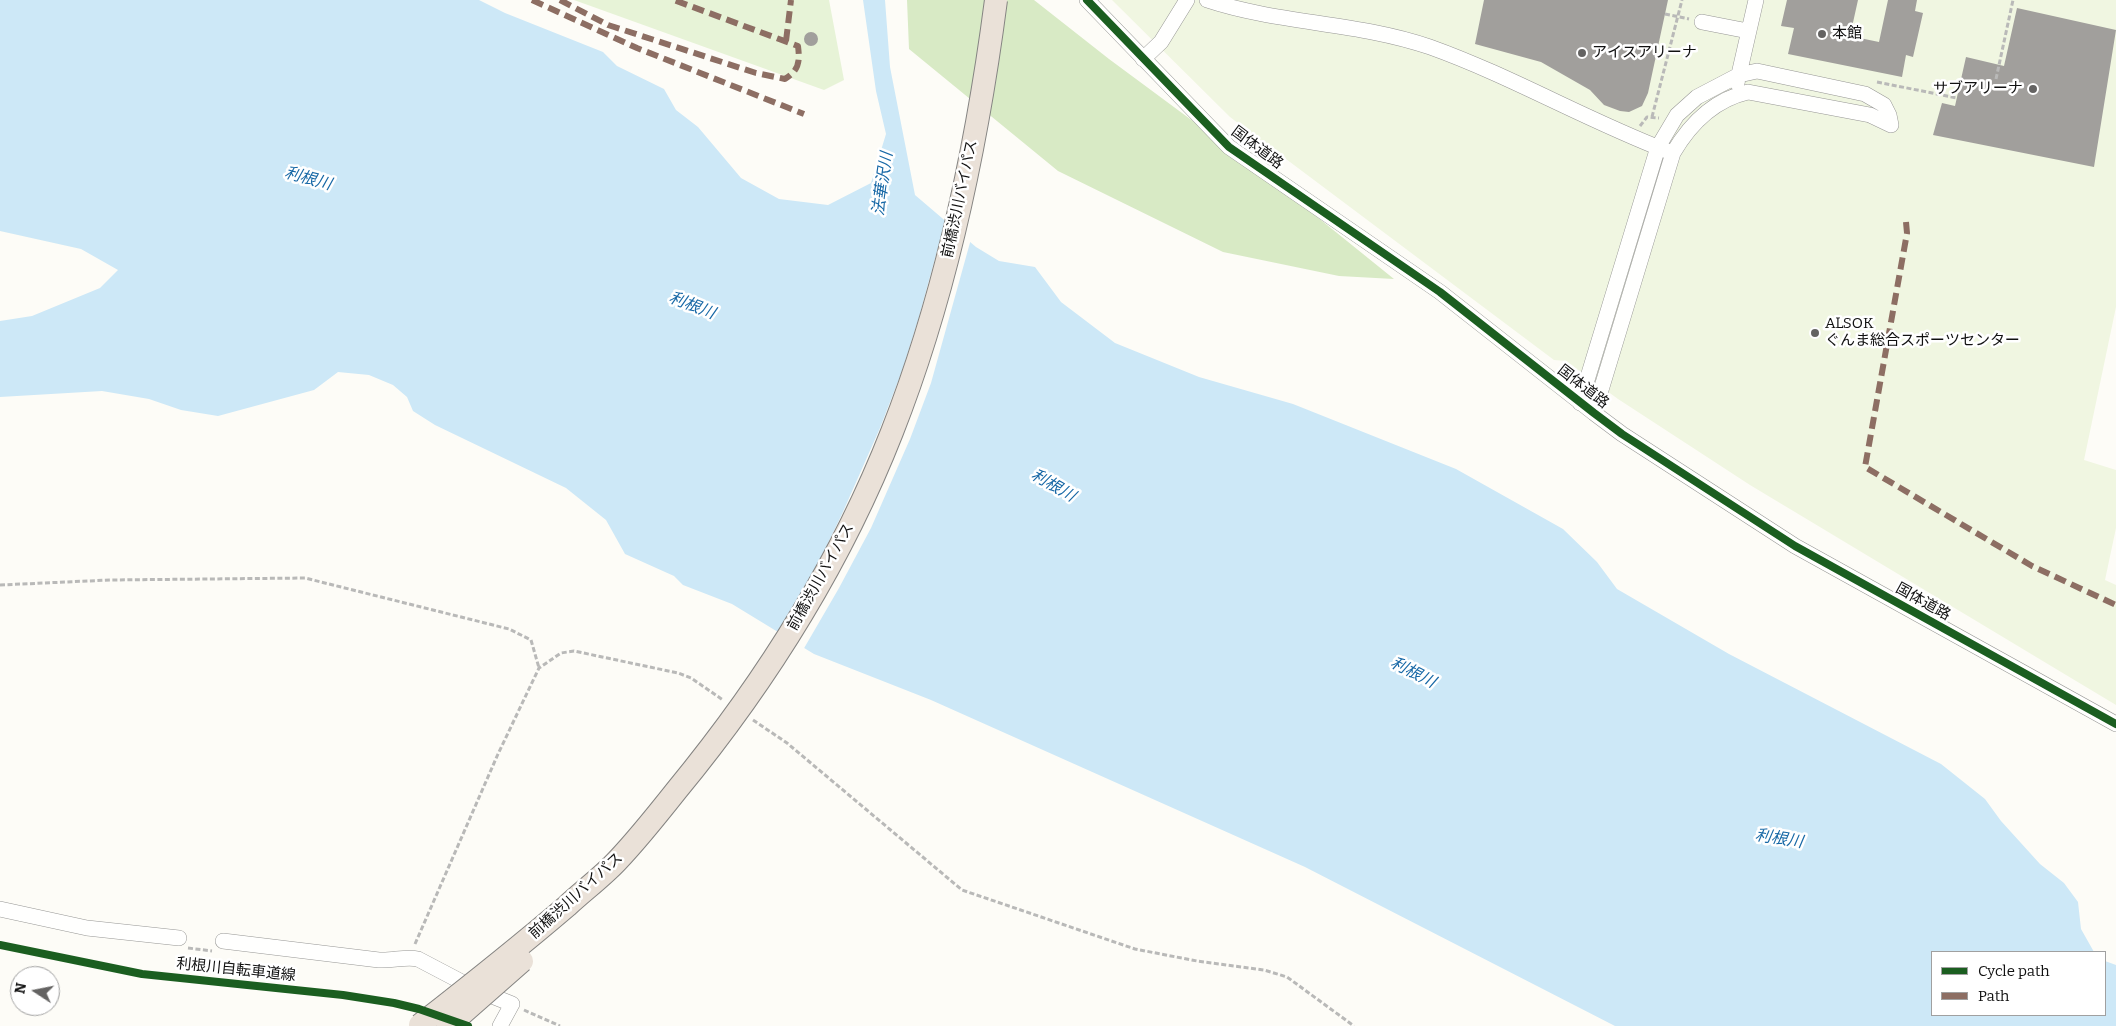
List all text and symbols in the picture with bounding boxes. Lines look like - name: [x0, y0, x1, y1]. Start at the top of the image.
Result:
- place label: 本館: [1832, 25, 1862, 43]
- marker: 本館: [1816, 28, 1828, 40]
- place label: アイスアリーナ: [1592, 44, 1697, 62]
- marker: アイスアリーナ: [1576, 47, 1588, 59]
- place label: サブアリーナ: [1933, 80, 2023, 98]
- marker: サブアリーナ: [2027, 83, 2039, 95]
- street label: 国体道路: [1228, 123, 1286, 173]
- street label: 前橋渋川バイパス: [939, 138, 981, 260]
- water label: 法華沢川: [869, 151, 897, 217]
- water label: 利根川: [282, 164, 334, 194]
- water label: 利根川: [666, 288, 718, 324]
- place label: ALSOK ぐんま総合スポーツセンター: [1825, 315, 2020, 350]
- marker: ALSOK ぐんま総合スポーツセンター: [1809, 327, 1821, 339]
- street label: 国体道路: [1554, 361, 1612, 413]
- water label: 利根川: [1027, 466, 1079, 506]
- street label: 前橋渋川バイパス: [784, 520, 858, 634]
- street label: 国体道路: [1892, 580, 1954, 624]
- water label: 利根川: [1387, 654, 1439, 692]
- water label: 利根川: [1754, 826, 1804, 852]
- street label: 前橋渋川バイパス: [525, 849, 627, 943]
- legend: [1931, 951, 2106, 1016]
- street label: 利根川自転車道線: [175, 955, 297, 985]
- text: Cycle path: [1978, 962, 2050, 980]
- north arrow: [10, 966, 60, 1016]
- text: N: [11, 981, 30, 995]
- text: Path: [1978, 987, 2009, 1005]

